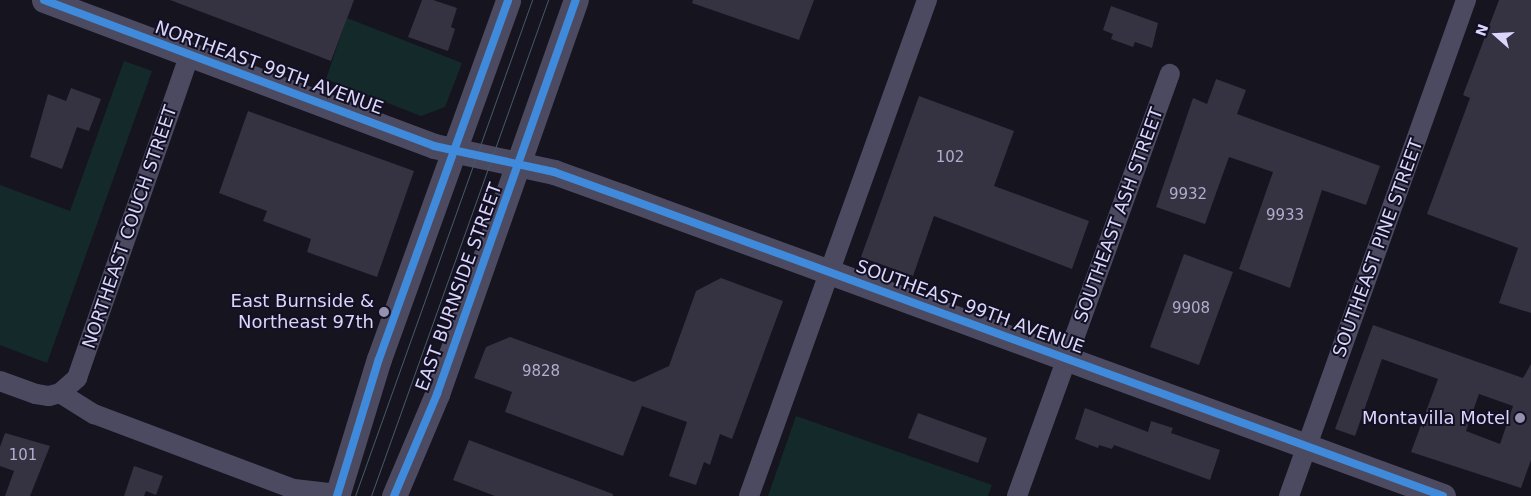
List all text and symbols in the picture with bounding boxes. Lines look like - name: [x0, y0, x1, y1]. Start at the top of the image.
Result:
- north arrow: [1471, 10, 1521, 60]
- street label: NORTHEAST 99TH AVENUE: [152, 17, 386, 119]
- text: N: [1472, 22, 1491, 38]
- street label: NORTHEAST COUCH STREET: [78, 103, 182, 351]
- street label: SOUTHEAST ASH STREET: [1070, 105, 1168, 325]
- street label: SOUTHEAST PINE STREET: [1328, 136, 1428, 360]
- house number: 102: [936, 149, 964, 167]
- street label: EAST BURNSIDE STREET: [411, 180, 507, 394]
- house number: 9932: [1169, 186, 1207, 204]
- house number: 9933: [1266, 207, 1304, 225]
- street label: SOUTHEAST 99TH AVENUE: [853, 256, 1087, 358]
- place label: East Burnside & Northeast 97th: [231, 291, 374, 334]
- house number: 9908: [1172, 300, 1210, 318]
- marker: East Burnside & Northeast 97th: [378, 306, 390, 318]
- house number: 9828: [522, 363, 560, 381]
- place label: Montavilla Motel: [1362, 407, 1510, 429]
- marker: Montavilla Motel: [1514, 412, 1526, 424]
- house number: 101: [9, 447, 37, 465]

